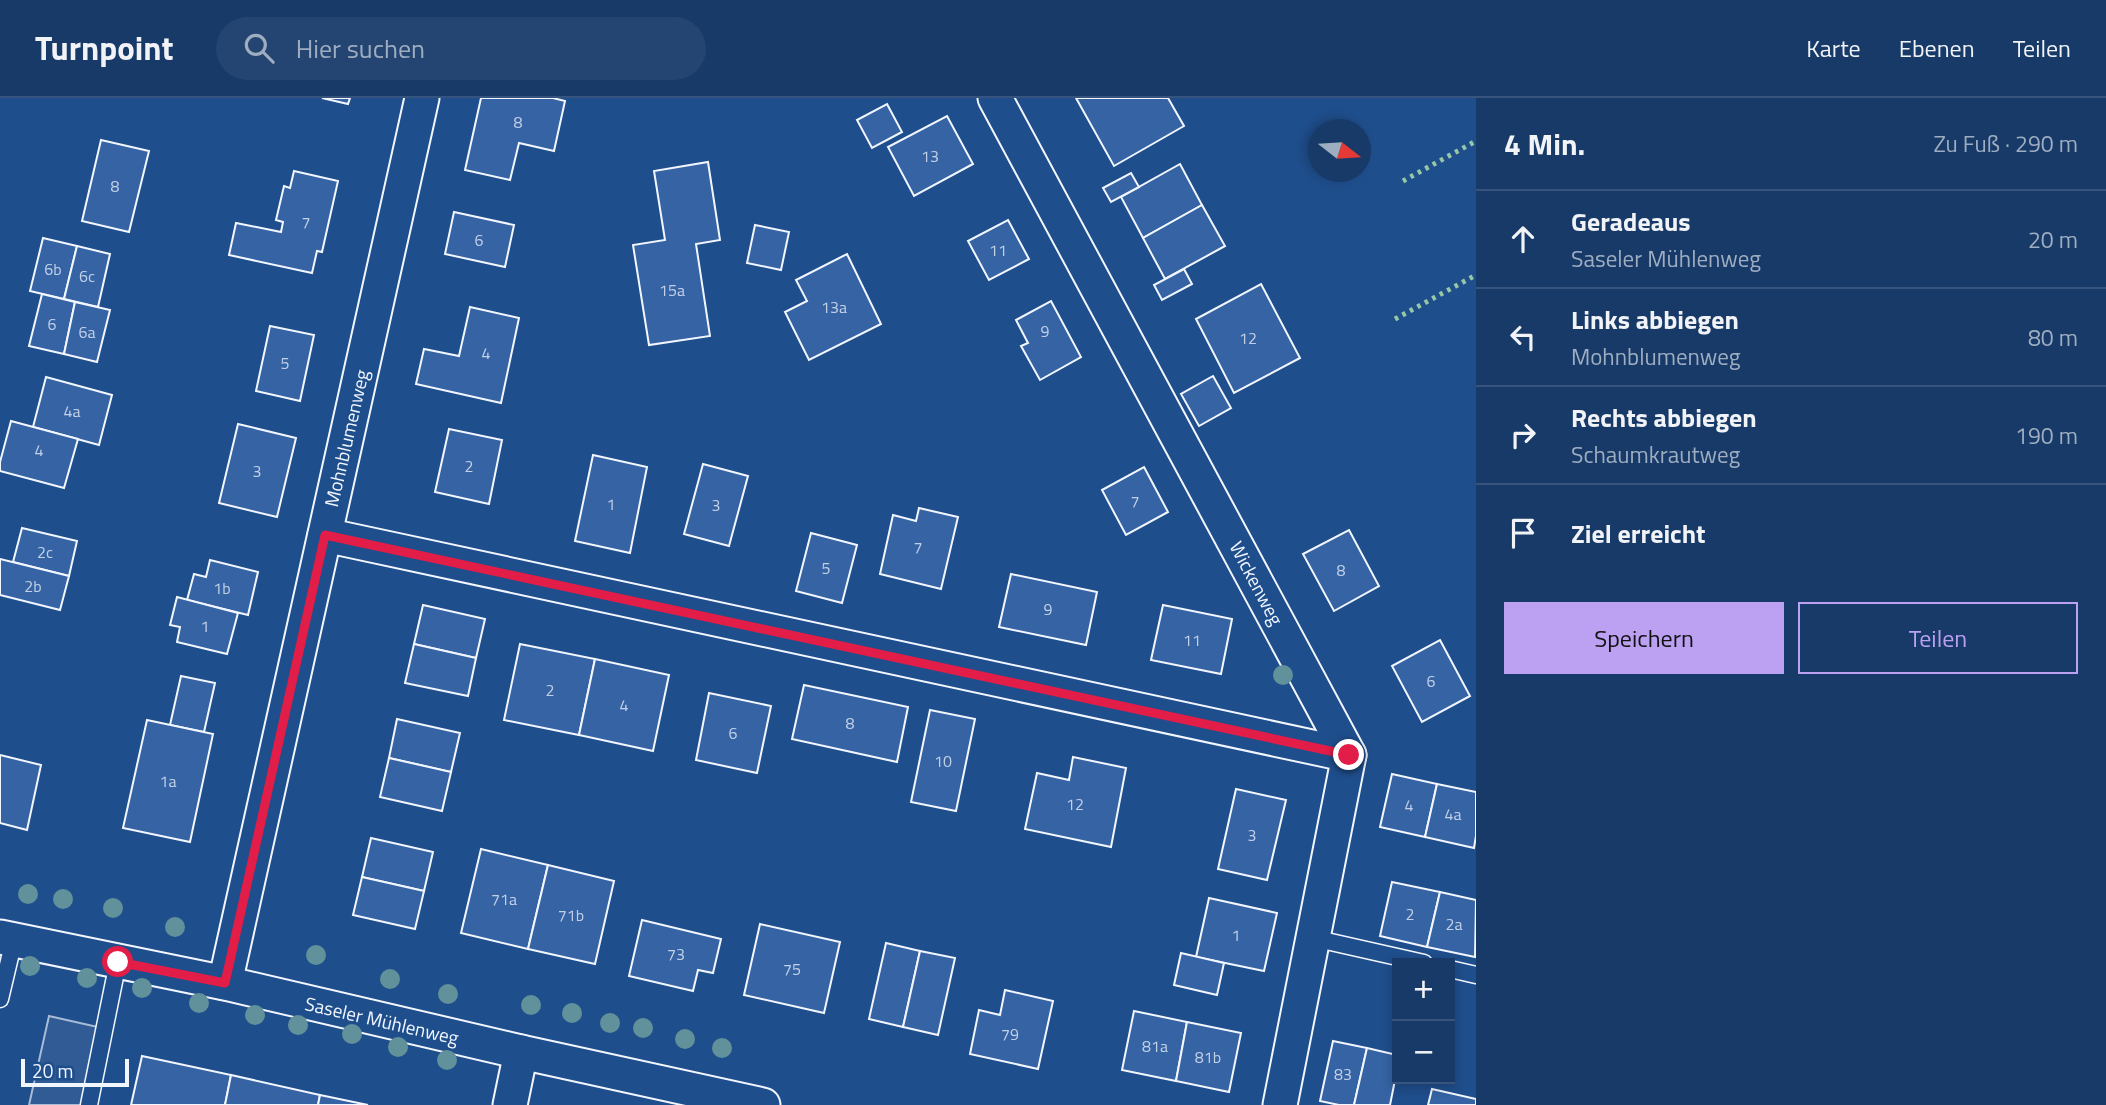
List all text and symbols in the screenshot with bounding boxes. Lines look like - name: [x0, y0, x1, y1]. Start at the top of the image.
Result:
- search box: [216, 17, 706, 80]
- text: Turnpoint: [35, 23, 174, 73]
- icon: search: [240, 29, 278, 67]
- text: Hier suchen: [296, 29, 425, 68]
- text: Karte: [1806, 30, 1861, 66]
- text: Ebenen: [1899, 30, 1975, 66]
- text: Teilen: [2013, 30, 2071, 66]
- house number: 8: [514, 110, 523, 134]
- north arrow: [1308, 119, 1371, 182]
- text: 4 Min.: [1504, 121, 1585, 167]
- text: Zu Fuß · 290 m: [1934, 126, 2078, 161]
- house number: 13: [921, 144, 939, 168]
- house number: 8: [111, 174, 120, 198]
- text: Geradeaus: [1571, 202, 1691, 241]
- house number: 7: [302, 210, 310, 234]
- icon: ahead: [1504, 220, 1542, 258]
- text: 20 m: [2028, 222, 2078, 257]
- house number: 6: [475, 228, 484, 252]
- house number: 11: [989, 238, 1007, 262]
- text: Saseler Mühlenweg: [1571, 241, 1761, 276]
- house number: 6b: [44, 257, 62, 281]
- house number: 6c: [79, 264, 95, 288]
- house number: 15a: [659, 278, 685, 302]
- house number: 13a: [821, 295, 847, 319]
- text: Links abbiegen: [1571, 300, 1739, 339]
- house number: 6: [48, 312, 57, 336]
- icon: left: [1504, 318, 1542, 356]
- house number: 9: [1041, 319, 1050, 343]
- house number: 6a: [79, 320, 95, 344]
- text: 80 m: [2028, 320, 2078, 355]
- house number: 12: [1239, 326, 1257, 350]
- text: Mohnblumenweg: [1571, 339, 1741, 374]
- house number: 4: [482, 341, 491, 365]
- house number: 5: [281, 351, 290, 375]
- street label: Mohnblumenweg: [316, 366, 376, 510]
- text: Rechts abbiegen: [1571, 398, 1757, 437]
- house number: 4a: [64, 399, 80, 423]
- icon: right: [1504, 416, 1542, 454]
- text: 190 m: [2015, 418, 2078, 453]
- text: Schaumkrautweg: [1571, 437, 1740, 472]
- house number: 4: [35, 438, 44, 462]
- house number: 2: [465, 454, 473, 478]
- house number: 3: [253, 459, 261, 483]
- house number: 7: [1131, 489, 1139, 513]
- house number: 1: [607, 492, 615, 516]
- house number: 3: [712, 493, 720, 517]
- icon: arrive: [1504, 514, 1542, 552]
- text: Ziel erreicht: [1571, 514, 1706, 553]
- house number: 7: [914, 535, 922, 559]
- street label: Wickenweg: [1223, 536, 1291, 630]
- house number: 2c: [37, 540, 53, 564]
- house number: 5: [822, 556, 831, 580]
- house number: 8: [1337, 558, 1346, 582]
- house number: 2b: [24, 574, 42, 598]
- house number: 1b: [213, 576, 231, 600]
- house number: 9: [1044, 597, 1053, 621]
- button: Speichern: [1504, 602, 1784, 674]
- button: Teilen: [1798, 602, 2078, 674]
- house number: 1: [201, 614, 209, 638]
- house number: 11: [1183, 628, 1201, 652]
- house number: 6: [1427, 669, 1436, 693]
- house number: 2: [546, 678, 554, 702]
- house number: 4: [620, 693, 629, 717]
- house number: 8: [846, 711, 855, 735]
- house number: 6: [729, 721, 738, 745]
- route end: [1333, 739, 1364, 770]
- house number: 10: [934, 749, 952, 773]
- house number: 1a: [160, 769, 176, 793]
- house number: 12: [1066, 792, 1084, 816]
- house number: 4: [1405, 793, 1414, 817]
- house number: 4a: [1445, 802, 1461, 826]
- house number: 3: [1248, 823, 1256, 847]
- house number: 71a: [491, 887, 517, 911]
- house number: 2: [1406, 902, 1414, 926]
- house number: 71b: [558, 903, 584, 927]
- house number: 2a: [1446, 912, 1462, 936]
- house number: 1: [1232, 923, 1240, 947]
- house number: 73: [667, 942, 685, 966]
- route start: [102, 946, 133, 977]
- house number: 75: [783, 957, 801, 981]
- map controls: [1392, 958, 1455, 1084]
- button: +: [1392, 958, 1455, 1021]
- street label: Saseler Mühlenweg: [302, 988, 462, 1052]
- button: −: [1392, 1021, 1455, 1084]
- house number: 79: [1001, 1022, 1019, 1046]
- house number: 81a: [1142, 1034, 1168, 1058]
- house number: 81b: [1195, 1045, 1221, 1069]
- scale bar: [21, 1056, 130, 1088]
- text: 20 m: [32, 1056, 73, 1085]
- house number: 83: [1334, 1062, 1352, 1086]

